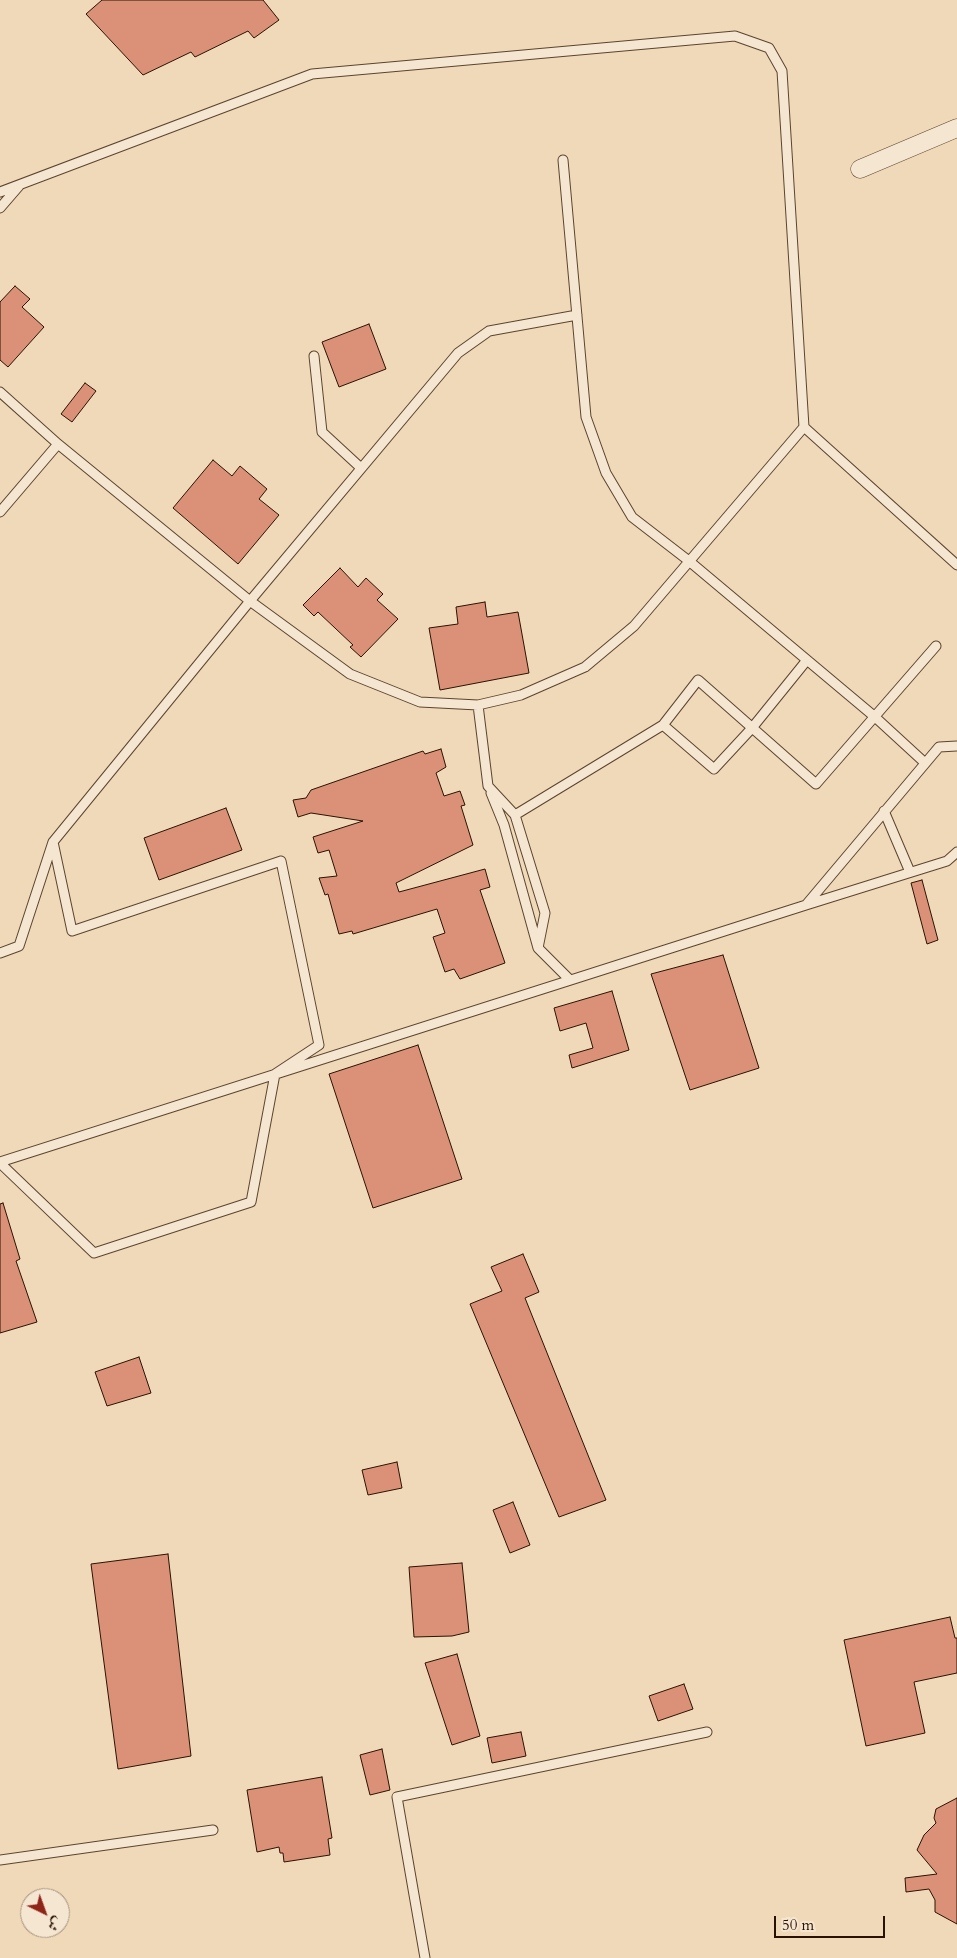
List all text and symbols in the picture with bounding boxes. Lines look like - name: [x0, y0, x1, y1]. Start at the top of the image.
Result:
- north arrow: [20, 1888, 70, 1938]
- scale bar: [777, 1906, 888, 1938]
- text: ش: [43, 1912, 66, 1935]
- text: 50 m: [782, 1915, 814, 1935]

